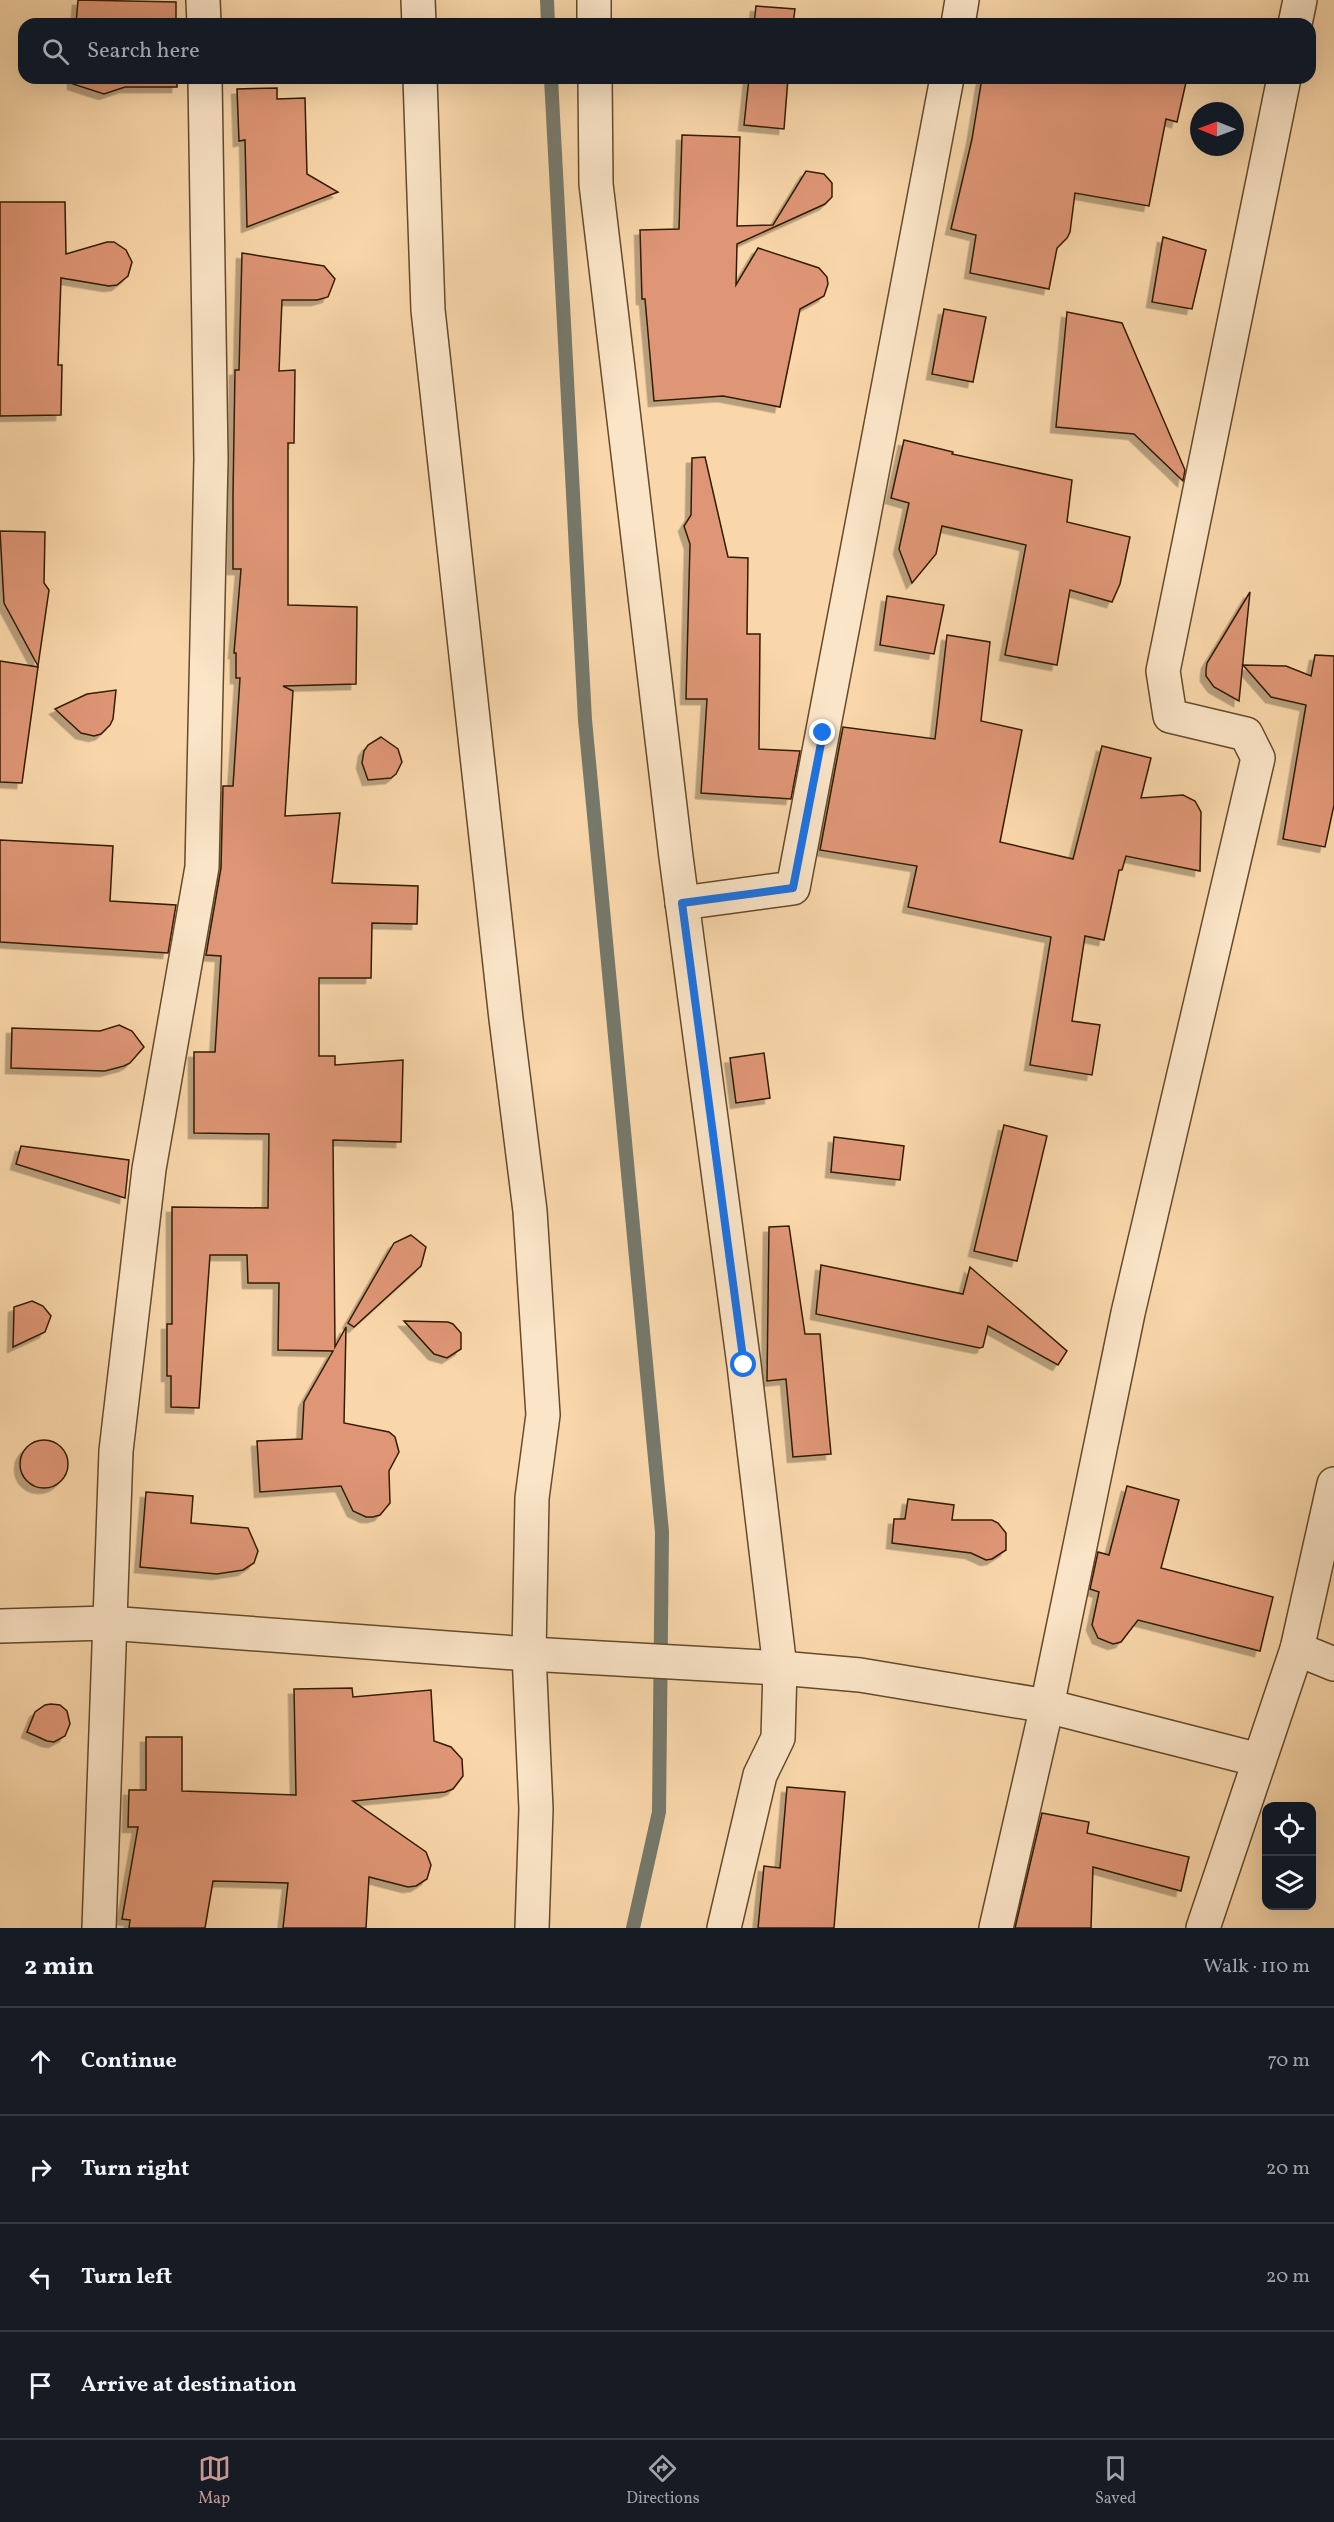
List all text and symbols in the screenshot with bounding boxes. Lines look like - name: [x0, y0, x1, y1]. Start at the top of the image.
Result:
- search box: [18, 18, 1316, 84]
- icon: search: [39, 35, 72, 68]
- text: Search here: [87, 36, 200, 67]
- north arrow: [1190, 102, 1244, 156]
- route end: [809, 719, 835, 745]
- route start: [730, 1351, 756, 1377]
- map controls: [1262, 1802, 1316, 1910]
- button: locate: [1262, 1802, 1316, 1856]
- button: layers: [1262, 1856, 1316, 1910]
- text: 2 min: [24, 1949, 94, 1985]
- text: Walk · 110 m: [1203, 1953, 1310, 1981]
- icon: ahead: [24, 2045, 57, 2078]
- text: Continue: [81, 2046, 177, 2077]
- text: 70 m: [1267, 2047, 1310, 2075]
- icon: right: [24, 2153, 57, 2186]
- text: Turn right: [81, 2154, 189, 2185]
- text: 20 m: [1266, 2155, 1310, 2183]
- icon: left: [24, 2261, 57, 2294]
- text: Turn left: [81, 2262, 172, 2293]
- text: 20 m: [1266, 2263, 1310, 2291]
- icon: arrive: [24, 2369, 57, 2402]
- text: Arrive at destination: [81, 2370, 297, 2401]
- tab: Map: [198, 2452, 231, 2510]
- tab: Directions: [626, 2452, 700, 2510]
- tab: Saved: [1095, 2452, 1136, 2510]

